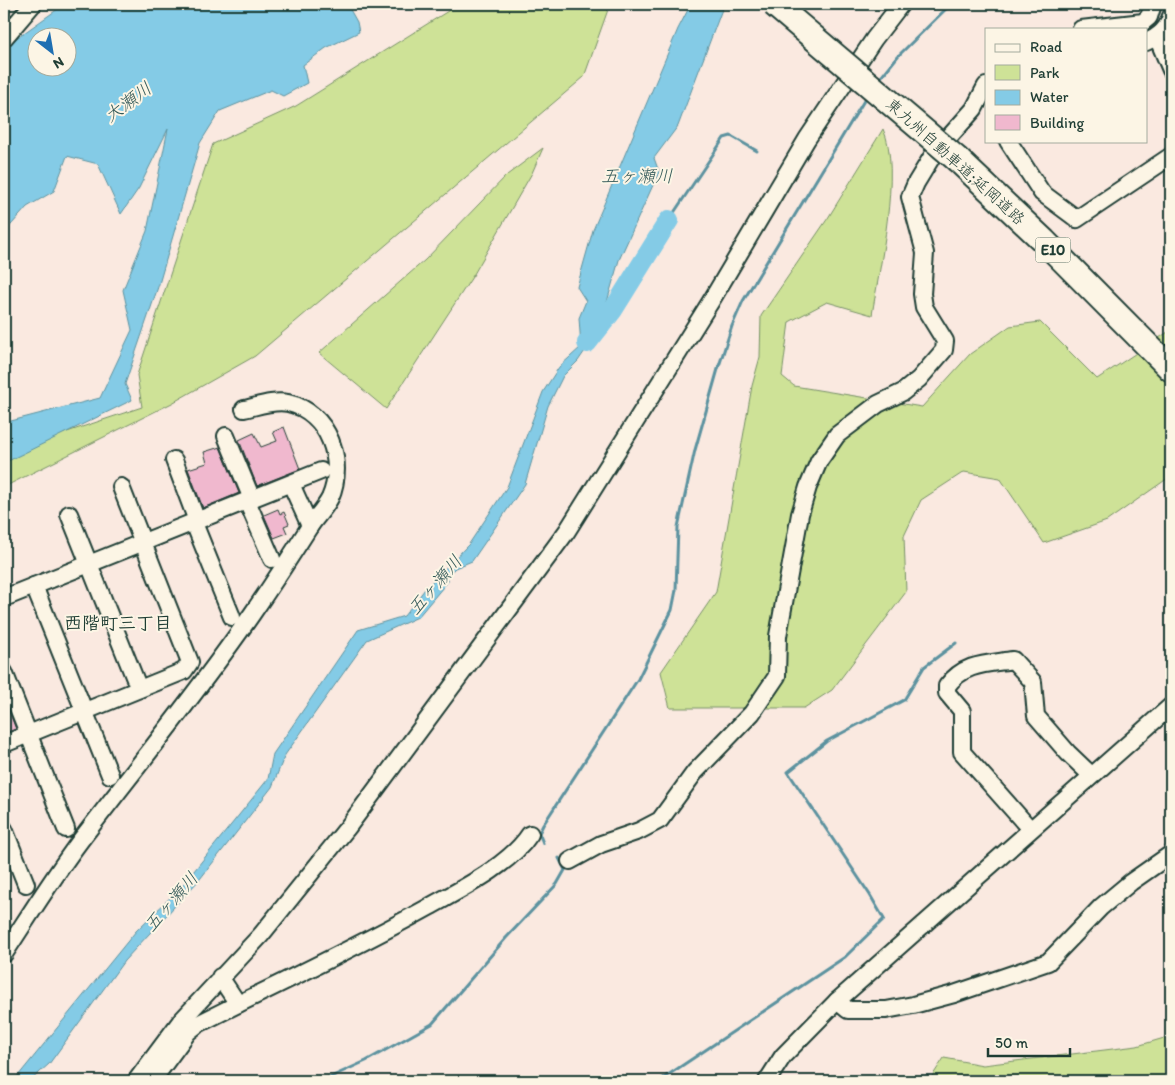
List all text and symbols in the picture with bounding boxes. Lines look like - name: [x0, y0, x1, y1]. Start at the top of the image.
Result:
- north arrow: [28, 28, 78, 78]
- legend: [985, 28, 1148, 142]
- text: Road: [1030, 38, 1063, 56]
- text: N: [50, 53, 67, 72]
- text: Park: [1030, 64, 1060, 82]
- water label: 大瀬川: [100, 77, 156, 127]
- text: Water: [1030, 88, 1069, 106]
- street label: 東九州自動車道;延岡道路: [882, 94, 1029, 229]
- text: Building: [1030, 114, 1084, 132]
- water label: 五ヶ瀬川: [601, 165, 673, 187]
- road number: E10: [1036, 238, 1070, 262]
- water label: 五ヶ瀬川: [403, 551, 467, 619]
- district label: 西階町三丁目: [64, 612, 172, 634]
- water label: 五ヶ瀬川: [139, 868, 203, 936]
- scale bar: [988, 1025, 1070, 1057]
- text: 50 m: [995, 1034, 1028, 1052]

